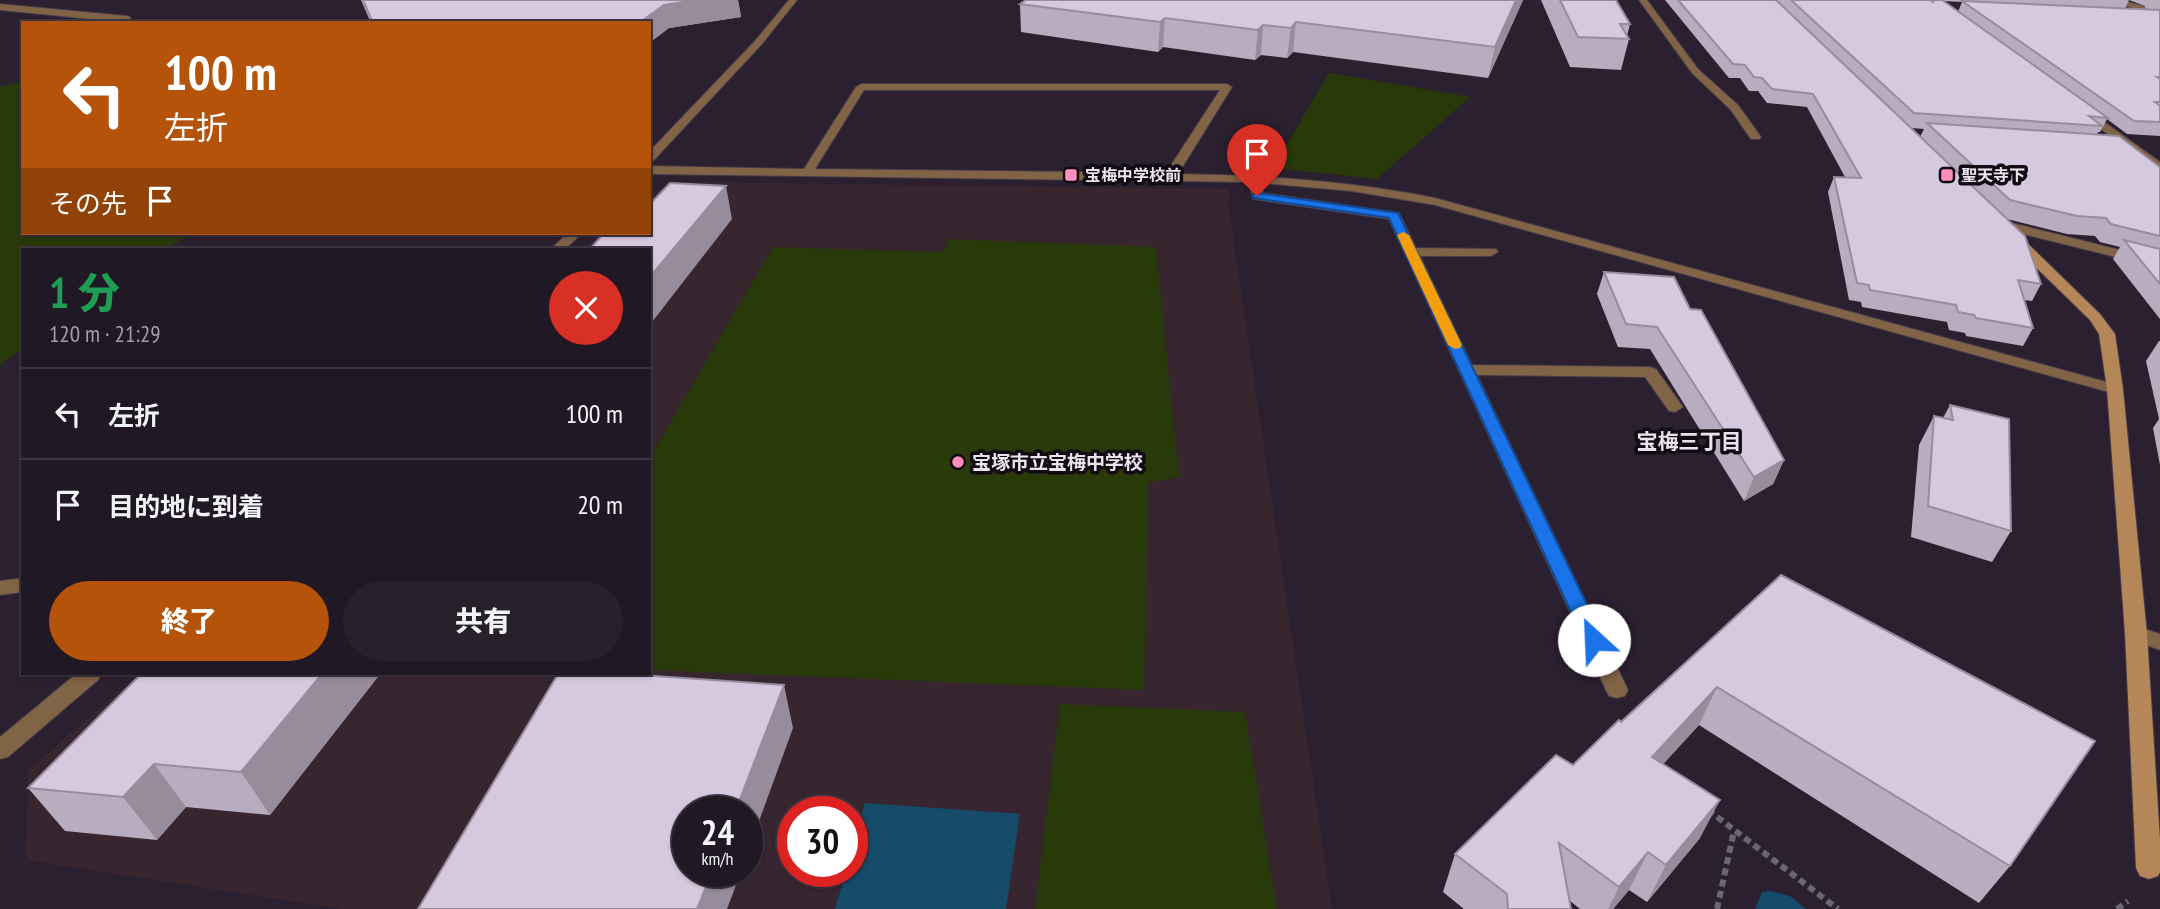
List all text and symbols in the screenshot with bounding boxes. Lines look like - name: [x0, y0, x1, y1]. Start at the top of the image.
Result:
- text: 100 m: [164, 40, 277, 104]
- icon: left: [49, 49, 140, 140]
- text: 左折: [164, 106, 228, 148]
- pin: [1227, 124, 1287, 196]
- icon: arrive: [1238, 135, 1276, 173]
- place label: 宝梅中学校前: [1085, 165, 1181, 185]
- place label: 聖天寺下: [1961, 165, 2025, 185]
- marker: 宝梅中学校前: [1063, 167, 1079, 183]
- marker: 聖天寺下: [1939, 167, 1955, 183]
- icon: arrive: [141, 182, 179, 220]
- text: その先: [49, 187, 127, 220]
- text: 1 分: [49, 265, 120, 320]
- button: close: [549, 271, 623, 345]
- text: 120 m · 21:29: [49, 319, 161, 348]
- icon: left: [49, 395, 87, 433]
- text: 100 m: [565, 397, 623, 430]
- text: 左折: [108, 399, 160, 432]
- district label: 宝梅三丁目: [1637, 428, 1742, 455]
- place label: 宝塚市立宝梅中学校: [972, 450, 1143, 474]
- marker: 宝塚市立宝梅中学校: [950, 454, 966, 470]
- icon: arrive: [49, 486, 87, 524]
- text: 20 m: [577, 488, 623, 521]
- text: 目的地に到着: [108, 490, 264, 523]
- button: 終了: [49, 581, 329, 661]
- button: 共有: [343, 581, 623, 661]
- position arrow: [1557, 603, 1631, 677]
- speed limit sign: 30: [777, 796, 868, 887]
- text: 24: [701, 809, 734, 855]
- text: km/h: [702, 847, 733, 870]

